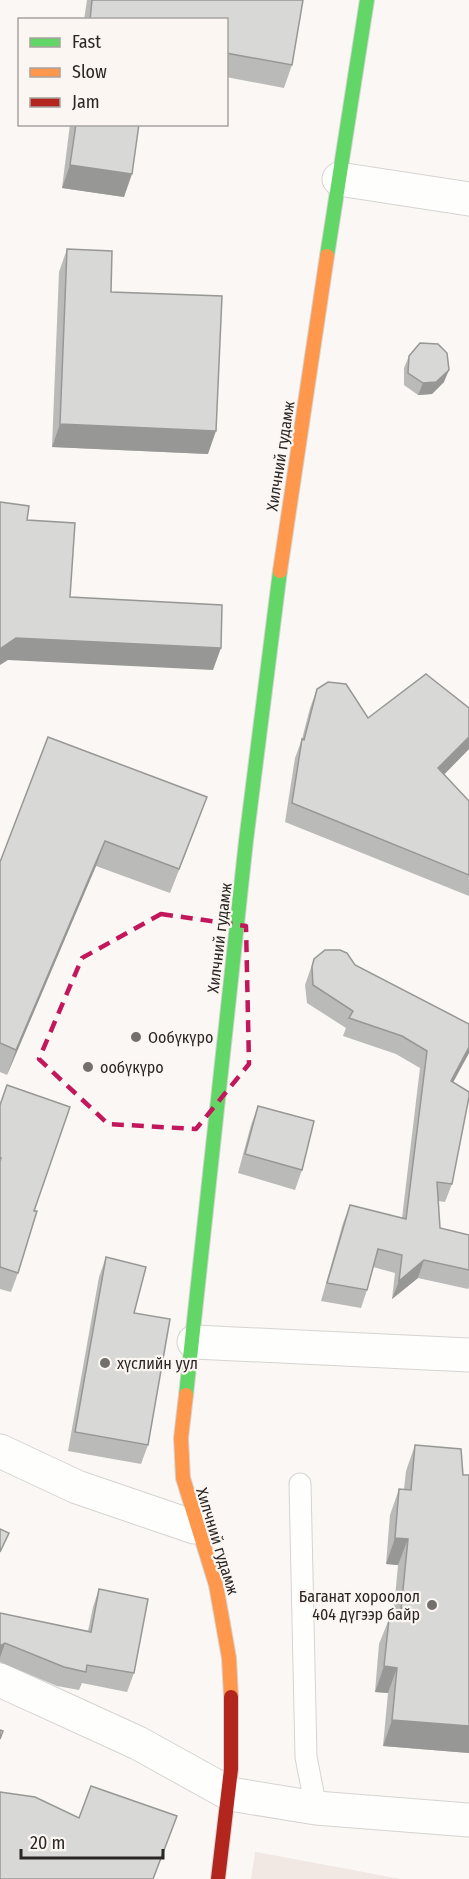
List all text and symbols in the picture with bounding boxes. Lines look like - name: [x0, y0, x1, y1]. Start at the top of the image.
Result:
- legend: [18, 18, 228, 126]
- text: Fast: [72, 31, 101, 53]
- text: Slow: [72, 61, 107, 83]
- text: Jam: [72, 91, 100, 113]
- street label: Хилчний гудамж: [262, 399, 299, 512]
- street label: Хилчний гудамж: [203, 881, 236, 994]
- place label: Ообүкүро: [148, 1028, 213, 1047]
- marker: Ообүкүро: [129, 1030, 143, 1044]
- place label: ообүкүро: [100, 1058, 164, 1077]
- marker: ообүкүро: [81, 1060, 95, 1074]
- place label: хүслийн уул: [117, 1354, 198, 1373]
- marker: хүслийн уул: [98, 1356, 112, 1370]
- street label: Хилчний гудамж: [192, 1485, 243, 1598]
- place label: Баганат хороолол 404 дүгээр байр: [299, 1587, 420, 1624]
- marker: Баганат хороолол 404 дүгээр байр: [425, 1598, 439, 1612]
- scale bar: [21, 1822, 164, 1860]
- text: 20 m: [30, 1832, 65, 1854]

